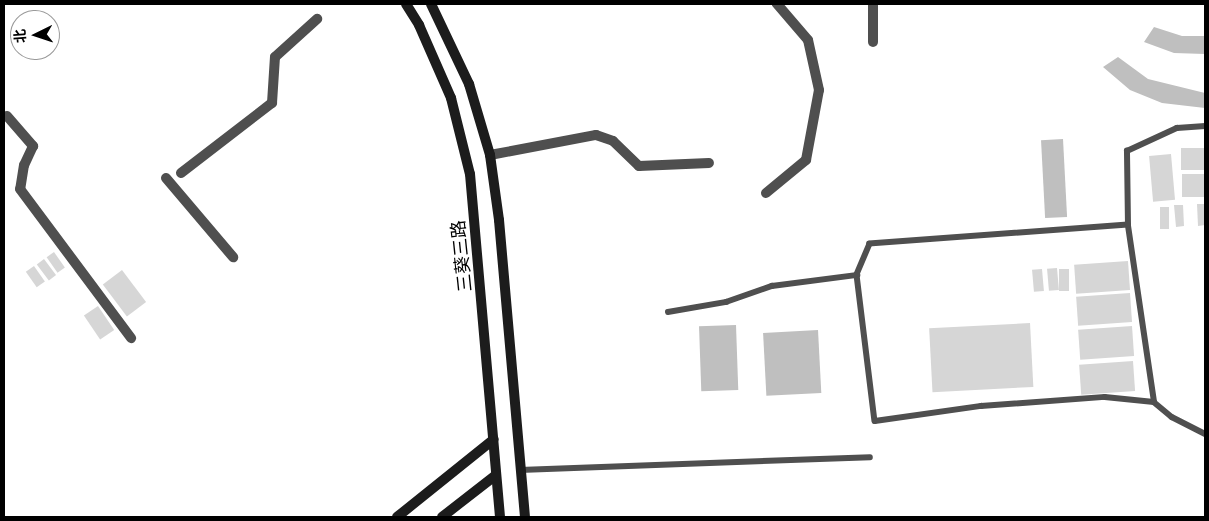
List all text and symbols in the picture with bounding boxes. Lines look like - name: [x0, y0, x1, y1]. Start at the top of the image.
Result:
- north arrow: [10, 10, 60, 60]
- text: 北: [12, 28, 30, 44]
- street label: 三葵三路: [447, 219, 477, 293]

